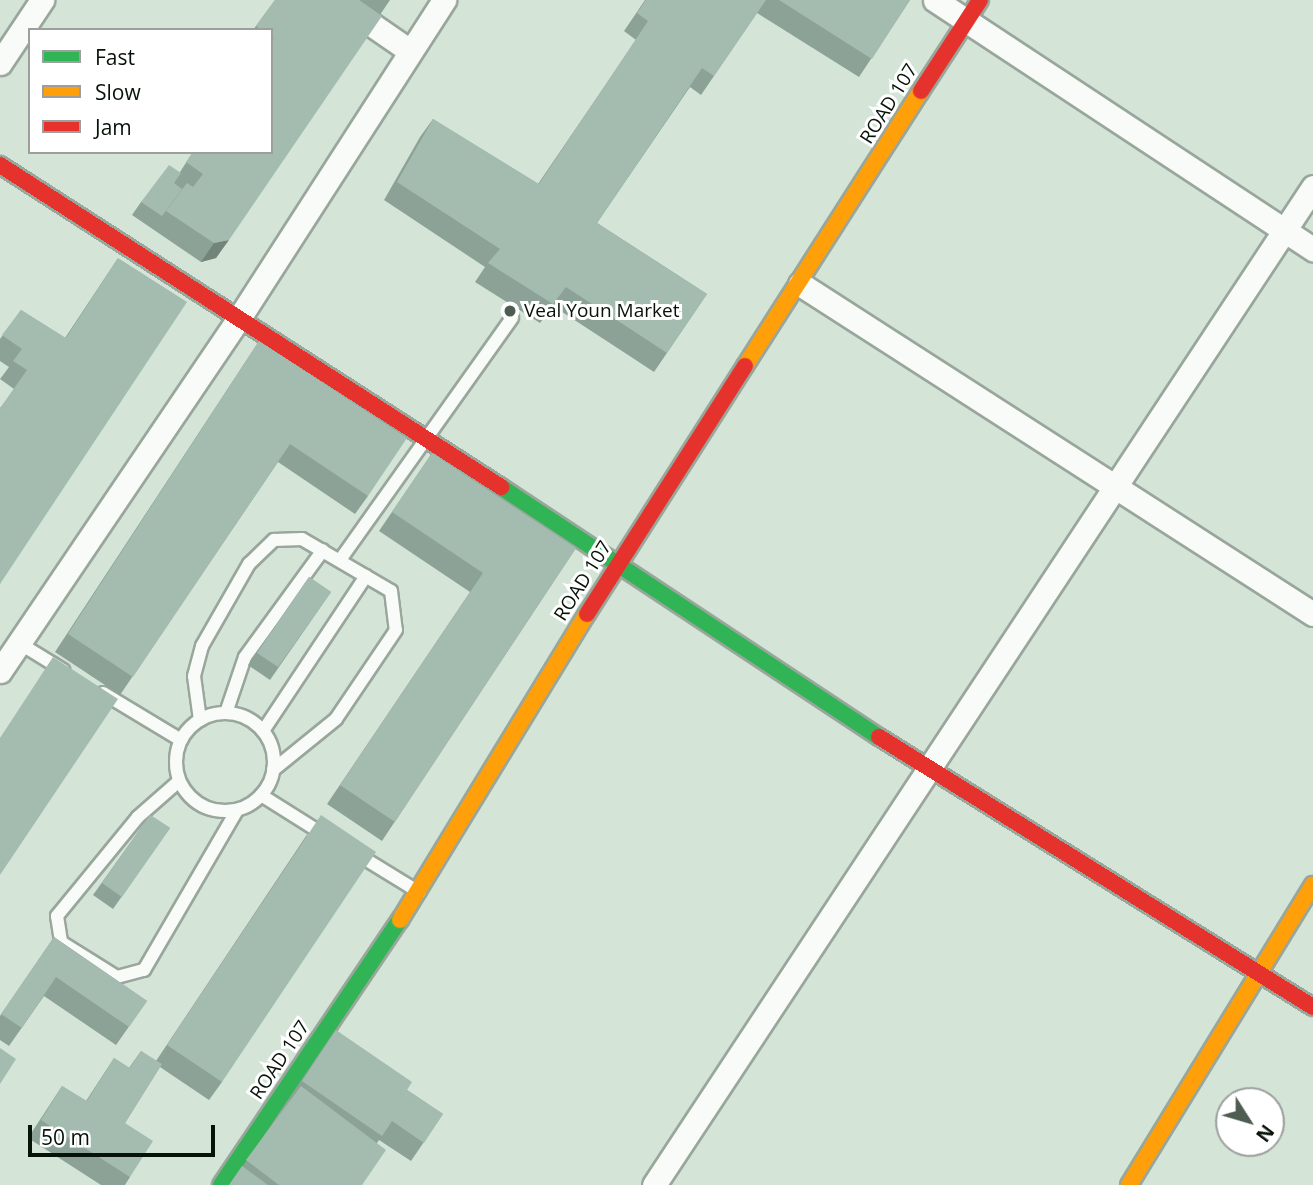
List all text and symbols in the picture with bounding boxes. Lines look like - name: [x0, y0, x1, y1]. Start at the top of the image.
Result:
- legend: [28, 28, 273, 154]
- text: Fast: [95, 43, 135, 71]
- street label: ROAD 107: [856, 60, 922, 148]
- text: Slow: [95, 78, 141, 106]
- text: Jam: [95, 113, 132, 141]
- place label: Veal Youn Market: [524, 300, 679, 322]
- marker: Veal Youn Market: [502, 303, 518, 319]
- street label: ROAD 107: [550, 537, 616, 625]
- street label: ROAD 107: [245, 1016, 315, 1104]
- north arrow: [1215, 1087, 1285, 1157]
- scale bar: [32, 1112, 219, 1156]
- text: N: [1250, 1119, 1280, 1147]
- text: 50 m: [41, 1123, 90, 1151]

